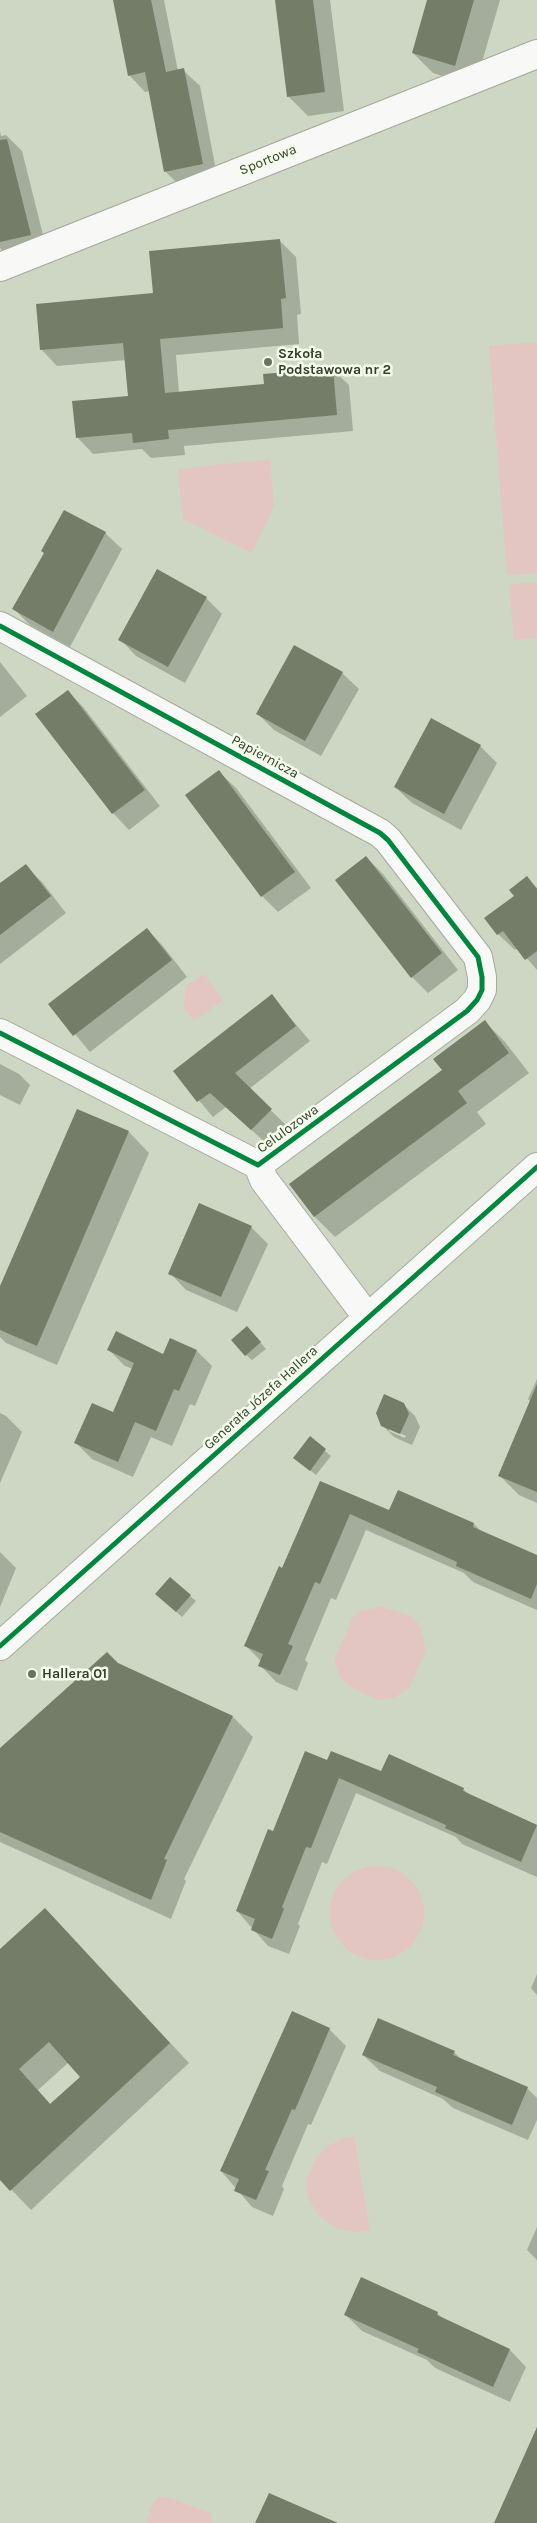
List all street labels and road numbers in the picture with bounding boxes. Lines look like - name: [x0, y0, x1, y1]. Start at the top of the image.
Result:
- street label: Sportowa: [237, 141, 299, 179]
- street label: Papiernicza: [228, 732, 302, 782]
- street label: Celulozowa: [254, 1101, 322, 1157]
- street label: Generała Józefa Hallera: [201, 1342, 321, 1454]

